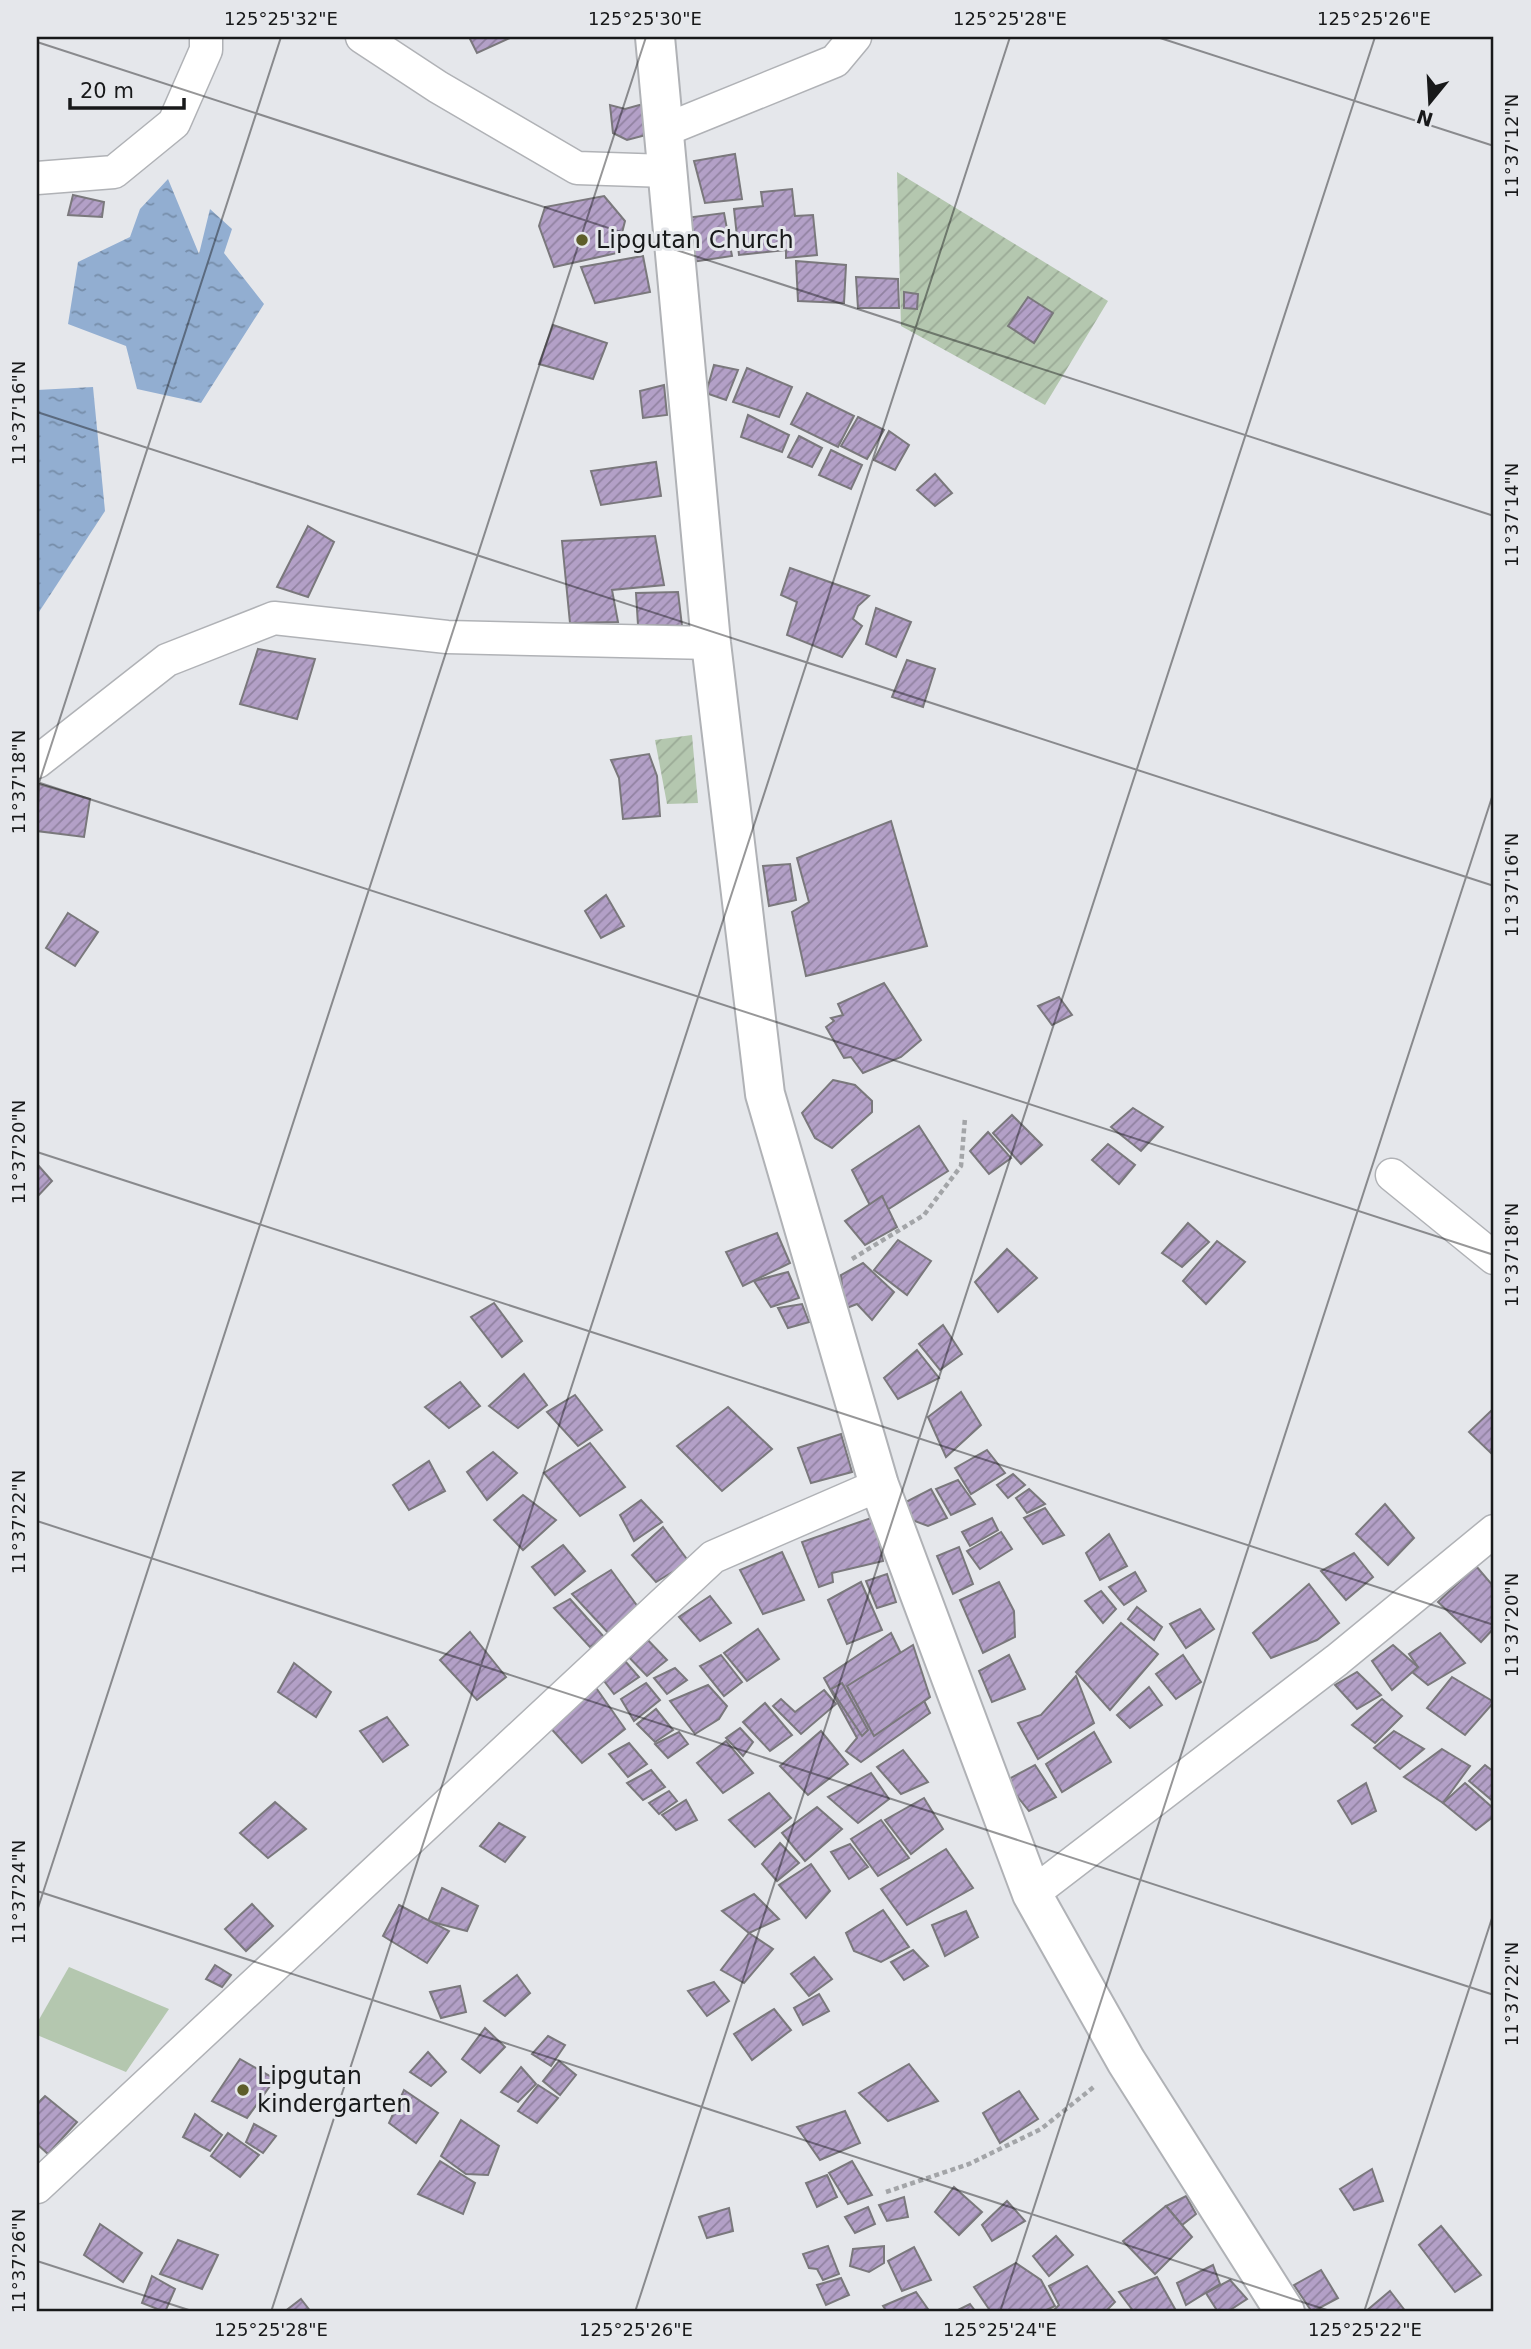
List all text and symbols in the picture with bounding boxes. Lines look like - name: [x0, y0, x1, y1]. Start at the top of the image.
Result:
- text: 125°25'32"E: [224, 8, 338, 29]
- text: 125°25'30"E: [588, 8, 702, 29]
- text: 125°25'28"E: [953, 8, 1067, 29]
- text: 125°25'26"E: [1317, 8, 1431, 29]
- scale bar: [70, 66, 184, 110]
- north arrow: [1394, 66, 1464, 136]
- text: 20 m: [80, 79, 134, 103]
- text: 11°37'12"N: [1501, 94, 1522, 198]
- text: N: [1414, 105, 1436, 131]
- place label: Lipgutan Church: [596, 226, 794, 254]
- marker: Lipgutan Church: [574, 232, 590, 248]
- text: 11°37'16"N: [8, 361, 29, 465]
- text: 11°37'14"N: [1501, 463, 1522, 567]
- text: 11°37'18"N: [8, 730, 29, 834]
- text: 11°37'16"N: [1501, 833, 1522, 937]
- text: 11°37'20"N: [8, 1100, 29, 1204]
- text: 11°37'18"N: [1501, 1203, 1522, 1307]
- text: 11°37'22"N: [8, 1470, 29, 1574]
- text: 11°37'20"N: [1501, 1573, 1522, 1677]
- text: 11°37'24"N: [8, 1840, 29, 1944]
- text: 11°37'22"N: [1501, 1942, 1522, 2046]
- place label: Lipgutan kindergarten: [257, 2062, 411, 2118]
- marker: Lipgutan kindergarten: [235, 2082, 251, 2098]
- text: 11°37'26"N: [8, 2209, 29, 2313]
- text: 125°25'28"E: [214, 2319, 328, 2340]
- text: 125°25'26"E: [579, 2319, 693, 2340]
- text: 125°25'24"E: [943, 2319, 1057, 2340]
- text: 125°25'22"E: [1308, 2319, 1422, 2340]

